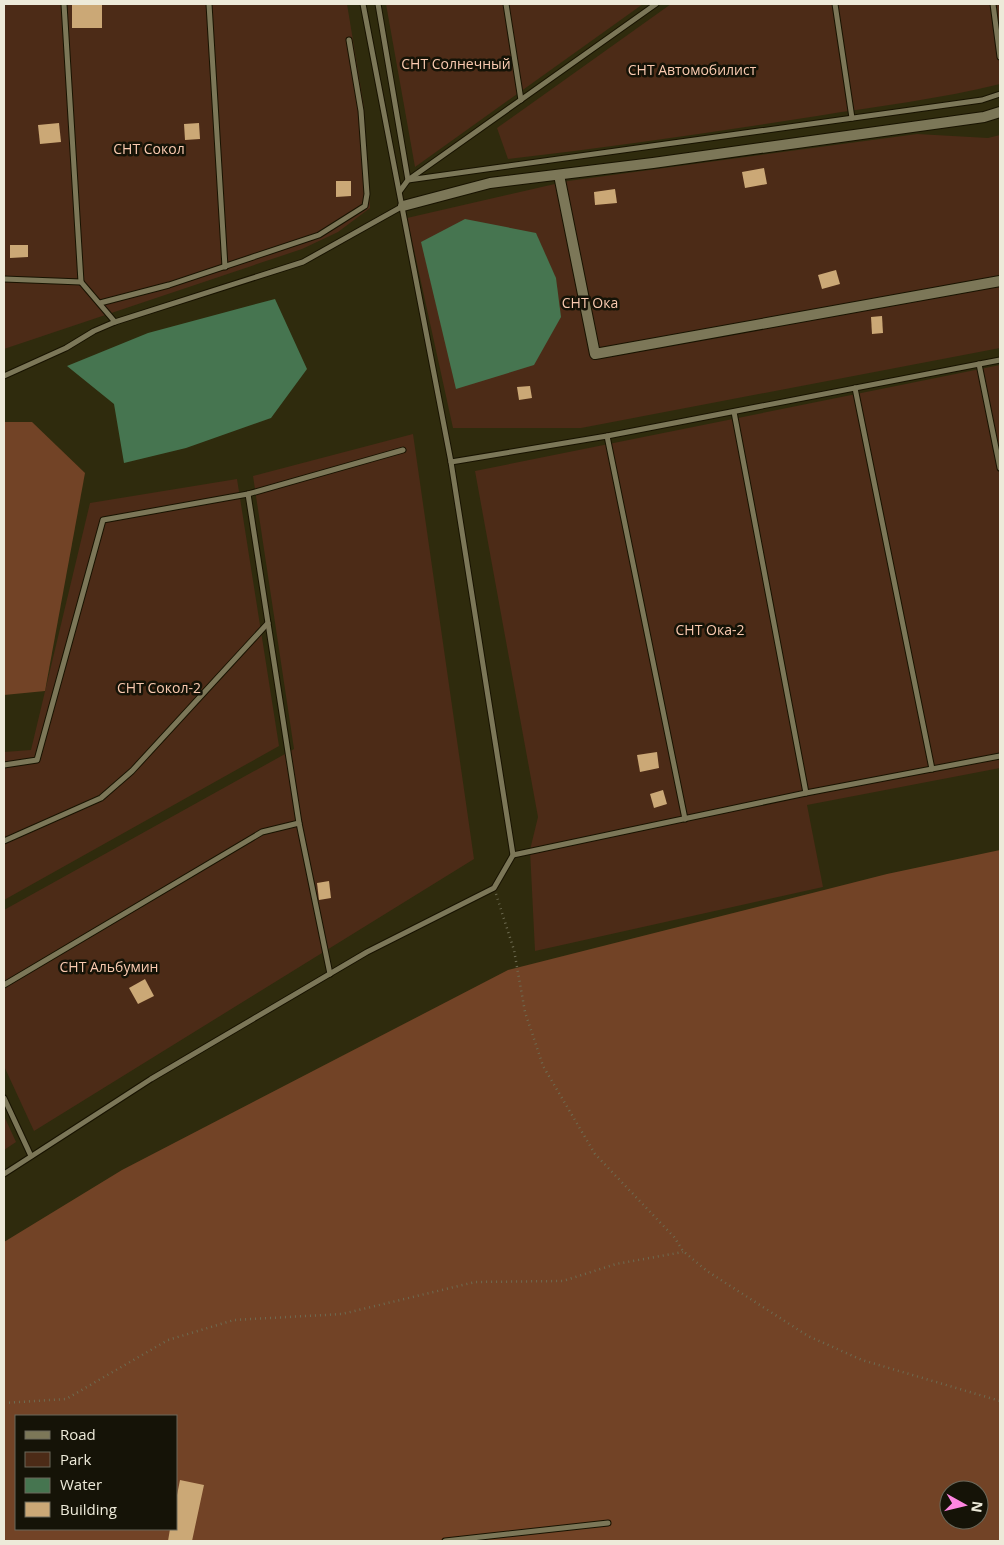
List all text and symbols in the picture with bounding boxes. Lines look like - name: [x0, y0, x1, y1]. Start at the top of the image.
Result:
- park label: СНТ Солнечный: [401, 54, 511, 73]
- park label: СНТ Автомобилист: [628, 60, 757, 79]
- park label: СНТ Сокол: [113, 139, 185, 158]
- park label: СНТ Ока: [562, 293, 618, 312]
- park label: СНТ Ока-2: [676, 620, 744, 639]
- park label: СНТ Сокол-2: [117, 678, 201, 697]
- park label: СНТ Альбумин: [60, 957, 158, 976]
- legend: [15, 1415, 178, 1530]
- text: Road: [60, 1424, 96, 1444]
- text: Park: [60, 1449, 91, 1469]
- text: Water: [60, 1474, 102, 1494]
- north arrow: [939, 1480, 989, 1530]
- text: Building: [60, 1499, 117, 1519]
- text: N: [967, 1500, 988, 1514]

